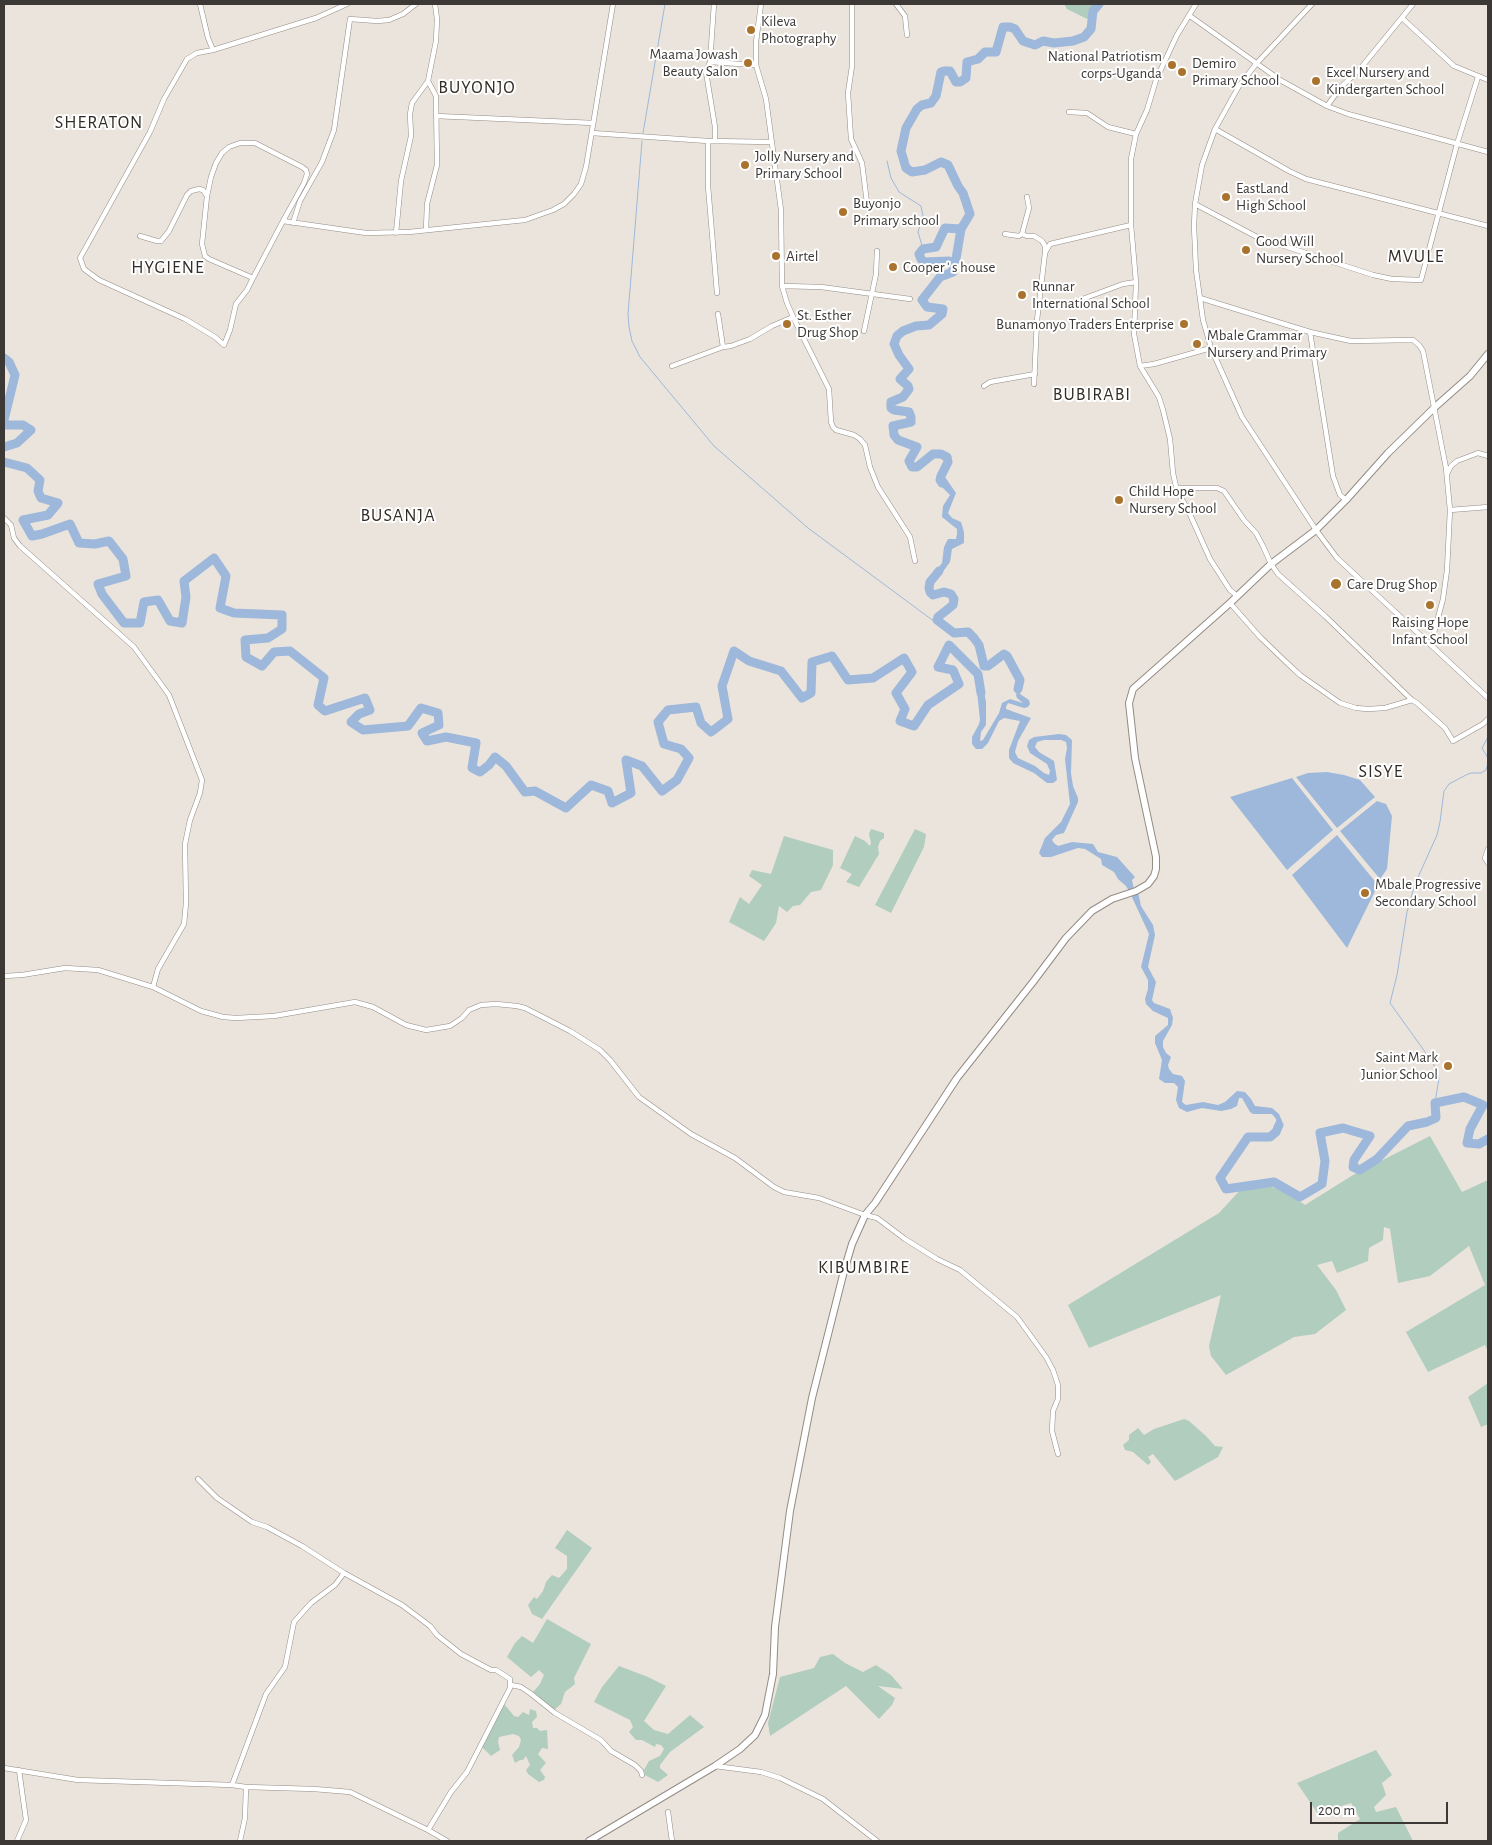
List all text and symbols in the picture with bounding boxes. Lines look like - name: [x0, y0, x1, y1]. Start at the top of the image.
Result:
- place label: Kileva Photography: [761, 12, 836, 47]
- marker: Kileva Photography: [745, 24, 757, 36]
- place label: Maama Jowash Beauty Salon: [650, 45, 738, 80]
- place label: National Patriotism corps-Uganda: [1048, 47, 1162, 82]
- place label: Demiro Primary School: [1192, 54, 1280, 89]
- marker: Maama Jowash Beauty Salon: [742, 57, 754, 69]
- marker: National Patriotism corps-Uganda: [1166, 59, 1178, 71]
- place label: Excel Nursery and Kindergarten School: [1326, 63, 1444, 98]
- marker: Demiro Primary School: [1176, 66, 1188, 78]
- marker: Excel Nursery and Kindergarten School: [1310, 75, 1322, 87]
- district label: BUYONJO: [437, 77, 517, 99]
- district label: SHERATON: [54, 112, 144, 134]
- place label: Jolly Nursery and Primary School: [755, 147, 854, 182]
- marker: Jolly Nursery and Primary School: [739, 159, 751, 171]
- place label: EastLand High School: [1236, 179, 1306, 214]
- marker: EastLand High School: [1220, 191, 1232, 203]
- place label: Buyonjo Primary school: [853, 194, 939, 229]
- marker: Buyonjo Primary school: [837, 206, 849, 218]
- place label: Good Will Nursery School: [1256, 232, 1344, 267]
- marker: Good Will Nursery School: [1240, 244, 1252, 256]
- district label: MVULE: [1387, 246, 1445, 268]
- place label: Airtel: [786, 247, 818, 265]
- marker: Airtel: [770, 250, 782, 262]
- district label: HYGIENE: [130, 257, 206, 279]
- place label: Cooper ' s house: [903, 258, 995, 276]
- marker: Cooper ' s house: [887, 261, 899, 273]
- place label: Runnar International School: [1032, 277, 1150, 312]
- marker: Runnar International School: [1016, 289, 1028, 301]
- place label: St. Esther Drug Shop: [797, 306, 859, 341]
- place label: Bunamonyo Traders Enterprise: [996, 315, 1174, 333]
- marker: St. Esther Drug Shop: [781, 318, 793, 330]
- marker: Bunamonyo Traders Enterprise: [1178, 318, 1190, 330]
- place label: Mbale Grammar Nursery and Primary: [1207, 326, 1327, 361]
- marker: Mbale Grammar Nursery and Primary: [1191, 338, 1203, 350]
- district label: BUBIRABI: [1052, 384, 1132, 406]
- place label: Child Hope Nursery School: [1129, 482, 1217, 517]
- marker: Child Hope Nursery School: [1113, 494, 1125, 506]
- district label: BUSANJA: [360, 505, 436, 527]
- place label: Care Drug Shop: [1347, 575, 1437, 593]
- marker: Care Drug Shop: [1329, 577, 1343, 591]
- marker: Raising Hope Infant School: [1424, 599, 1436, 611]
- place label: Raising Hope Infant School: [1391, 613, 1469, 648]
- district label: SISYE: [1358, 761, 1404, 783]
- place label: Mbale Progressive Secondary School: [1375, 875, 1481, 910]
- marker: Mbale Progressive Secondary School: [1359, 887, 1371, 899]
- place label: Saint Mark Junior School: [1361, 1048, 1438, 1083]
- marker: Saint Mark Junior School: [1442, 1060, 1454, 1072]
- district label: KIBUMBIRE: [817, 1257, 911, 1279]
- scale bar: [1312, 1792, 1450, 1824]
- text: 200 m: [1318, 1803, 1355, 1818]

